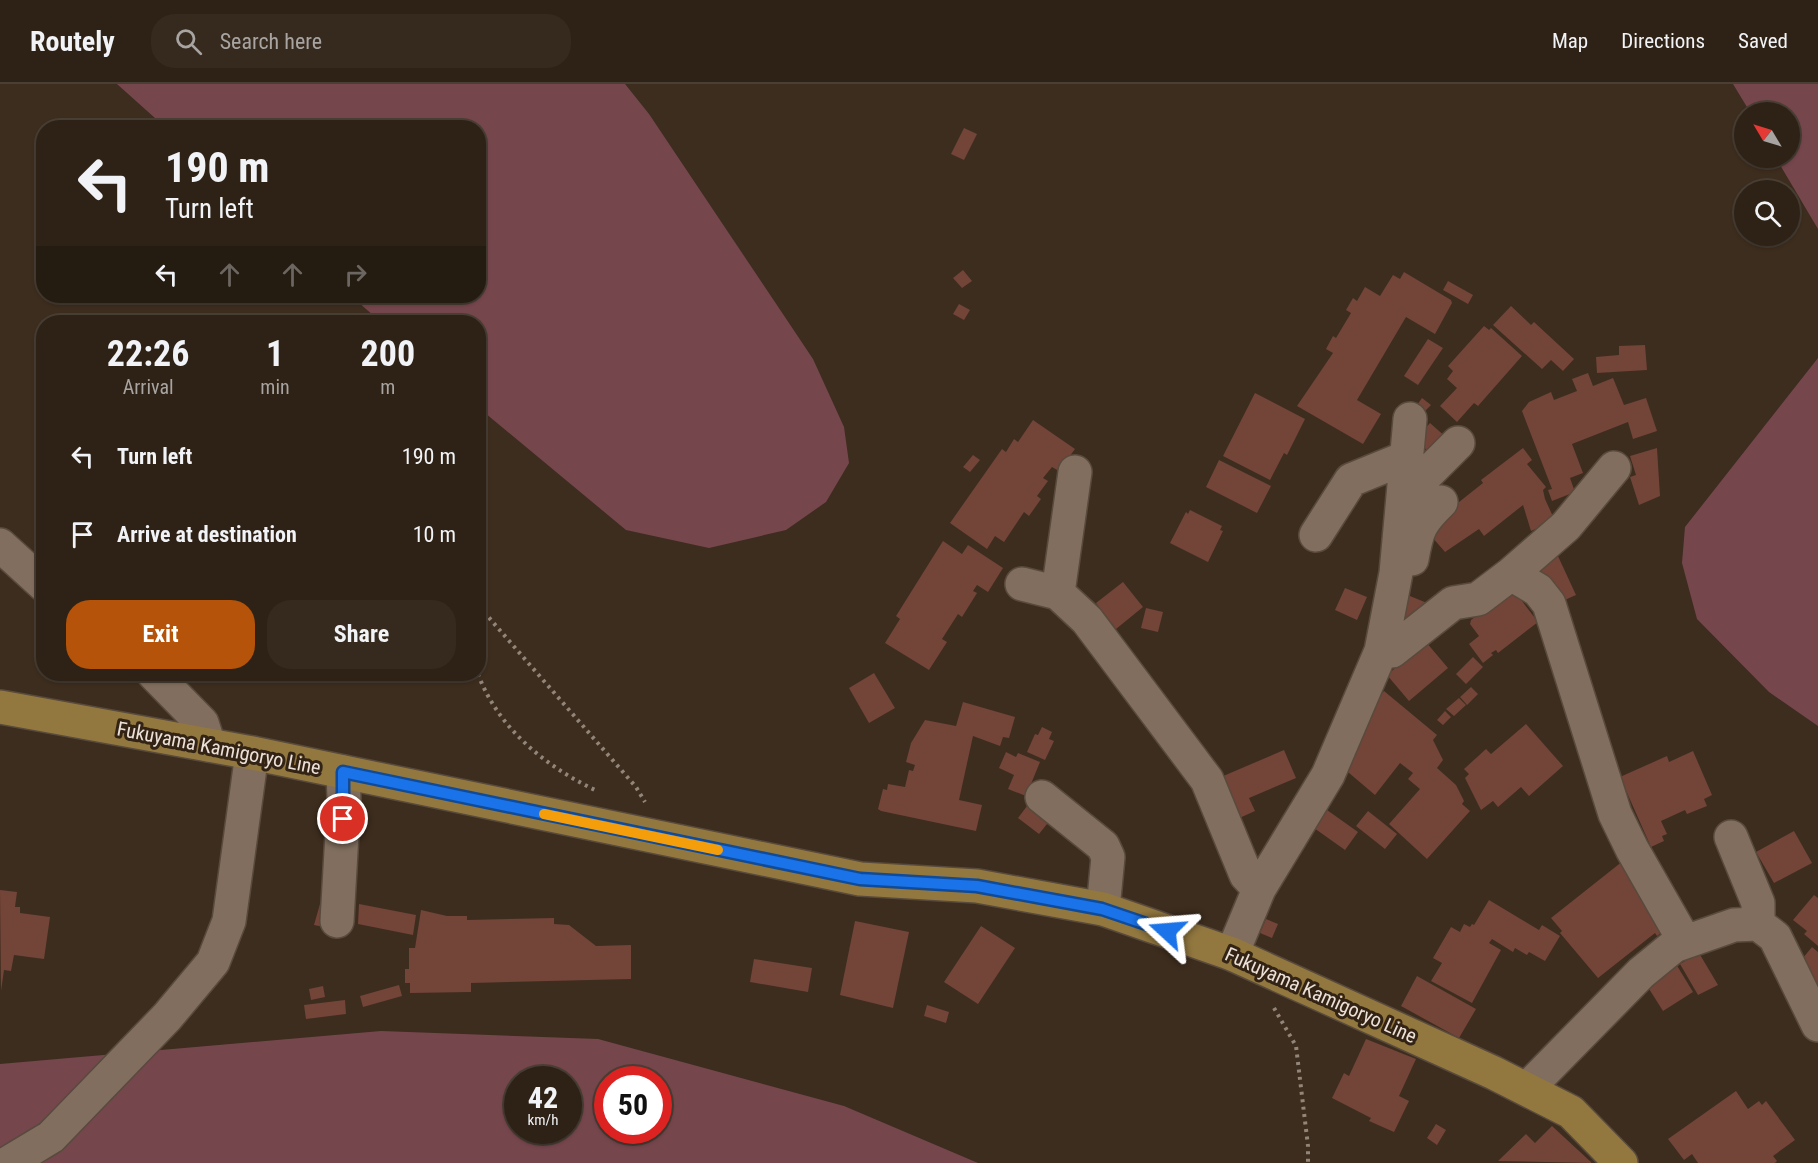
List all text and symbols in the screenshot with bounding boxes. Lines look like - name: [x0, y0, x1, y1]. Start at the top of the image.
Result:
- search box: [151, 14, 571, 68]
- text: Routely: [30, 25, 115, 58]
- icon: search: [172, 25, 205, 58]
- text: Search here: [220, 29, 322, 54]
- text: Map: [1552, 29, 1588, 53]
- text: Directions: [1621, 29, 1705, 53]
- text: Saved: [1738, 29, 1788, 53]
- north arrow: [1734, 102, 1800, 168]
- map controls: [1734, 102, 1800, 246]
- text: 190 m: [165, 143, 270, 192]
- icon: left: [66, 144, 144, 222]
- button: search: [1734, 180, 1800, 246]
- text: Turn left: [165, 193, 254, 225]
- icon: left: [150, 258, 183, 291]
- icon: ahead: [213, 258, 246, 291]
- icon: ahead: [276, 258, 309, 291]
- icon: right: [339, 258, 372, 291]
- text: 22:26: [107, 333, 189, 375]
- text: 1: [266, 333, 284, 375]
- text: 200: [361, 333, 415, 375]
- text: Arrival: [123, 375, 174, 399]
- text: min: [260, 375, 290, 399]
- text: m: [380, 375, 395, 399]
- icon: left: [66, 440, 99, 473]
- text: Turn left: [117, 444, 192, 469]
- text: 190 m: [402, 444, 456, 469]
- icon: arrive: [66, 518, 99, 551]
- text: Arrive at destination: [117, 522, 297, 547]
- text: 10 m: [413, 522, 456, 547]
- button: Exit: [66, 600, 255, 669]
- button: Share: [267, 600, 456, 669]
- street label: Fukuyama Kamigoryo Line: [115, 716, 323, 780]
- pin: [317, 793, 368, 844]
- icon: arrive: [326, 802, 359, 835]
- position arrow: [1135, 899, 1199, 963]
- street label: Fukuyama Kamigoryo Line: [1222, 942, 1420, 1048]
- speed limit sign: 50: [594, 1066, 672, 1144]
- text: 42: [528, 1080, 558, 1115]
- text: km/h: [528, 1111, 558, 1129]

